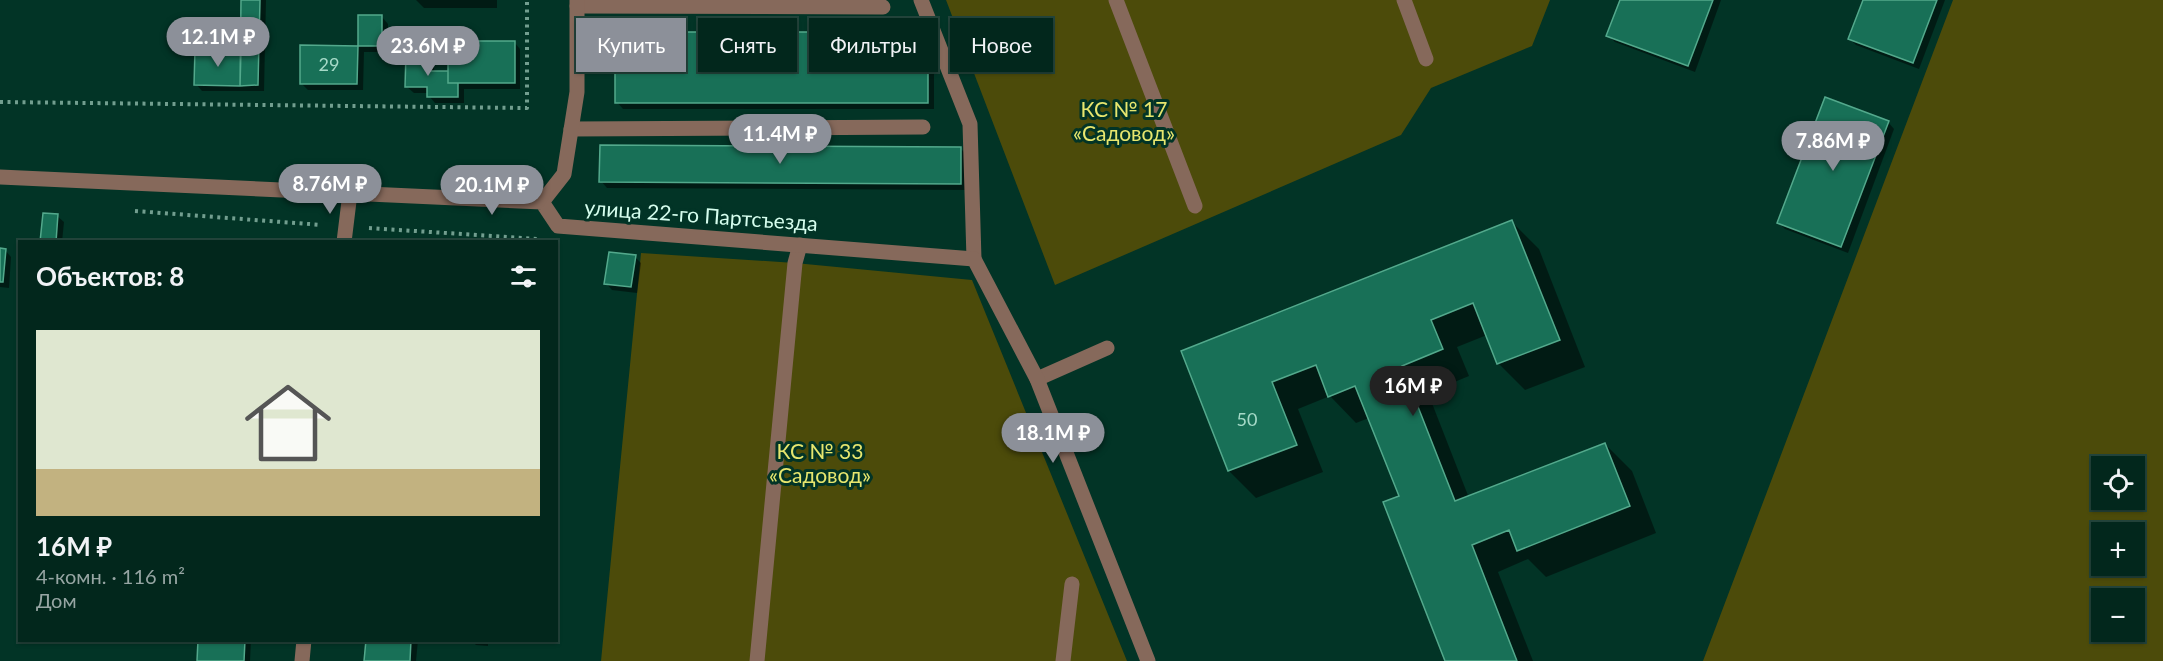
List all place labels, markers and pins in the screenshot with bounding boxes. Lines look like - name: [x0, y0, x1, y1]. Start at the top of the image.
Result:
- pin: 12.1M ₽: [163, 17, 273, 68]
- pin: 23.6M ₽: [373, 26, 483, 77]
- pin: 11.4M ₽: [725, 114, 835, 165]
- pin: 7.86M ₽: [1778, 121, 1888, 172]
- pin: 8.76M ₽: [275, 164, 385, 215]
- pin: 20.1M ₽: [437, 165, 547, 216]
- pin: 16M ₽: [1371, 366, 1455, 417]
- pin: 18.1M ₽: [998, 413, 1108, 464]

